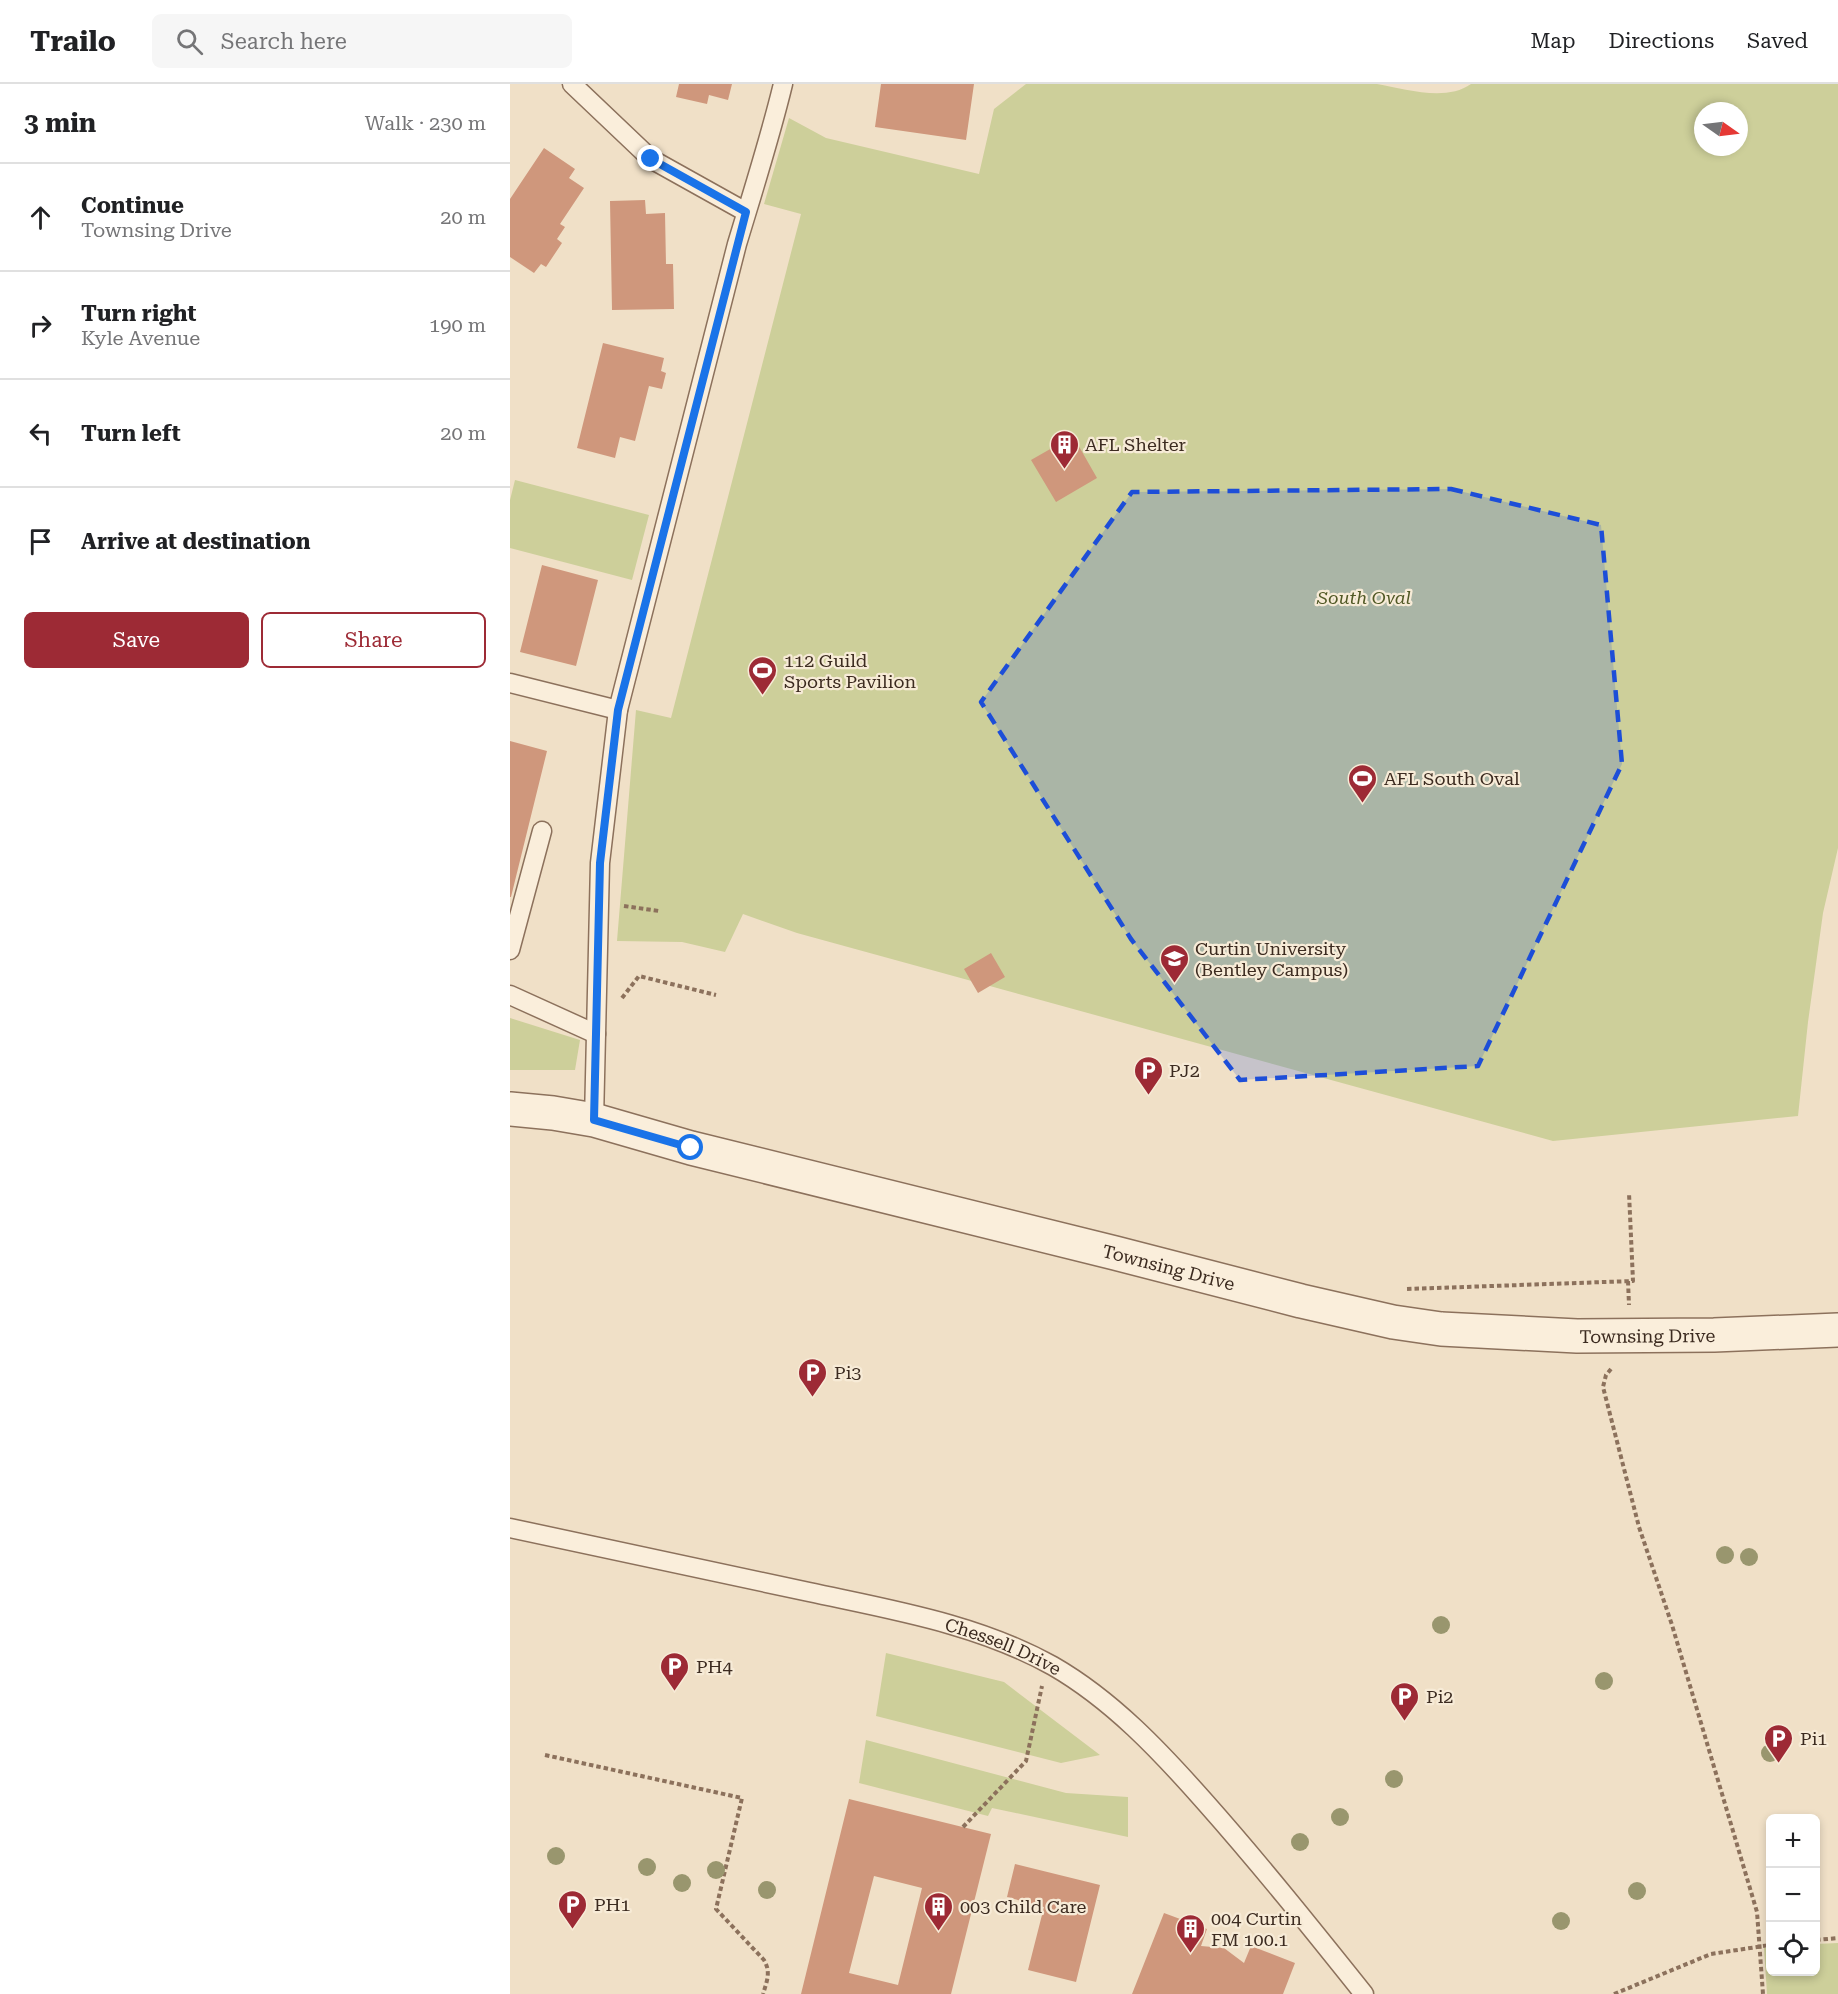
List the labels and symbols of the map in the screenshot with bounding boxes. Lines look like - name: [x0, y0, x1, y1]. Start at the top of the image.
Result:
- north arrow: [1694, 102, 1748, 156]
- route end: [637, 145, 663, 171]
- building icon: AFL Shelter: [1048, 428, 1080, 470]
- place label: AFL Shelter: [1085, 434, 1186, 455]
- park label: South Oval: [1316, 587, 1411, 608]
- place label: 112 Guild Sports Pavilion: [784, 650, 916, 692]
- sports icon: 112 Guild Sports Pavilion: [747, 654, 779, 696]
- sports icon: AFL South Oval: [1347, 762, 1379, 804]
- place label: AFL South Oval: [1384, 768, 1520, 789]
- place label: Curtin University (Bentley Campus): [1195, 938, 1348, 980]
- school or university icon: Curtin University (Bentley Campus): [1158, 942, 1190, 984]
- parking icon: PJ2: [1132, 1054, 1164, 1096]
- place label: PJ2: [1169, 1060, 1200, 1081]
- route start: [677, 1134, 703, 1160]
- street label: Townsing Drive: [1100, 1240, 1237, 1294]
- street label: Townsing Drive: [1579, 1324, 1715, 1346]
- parking icon: Pi3: [797, 1356, 829, 1398]
- place label: Pi3: [834, 1362, 861, 1383]
- street label: Chessell Drive: [943, 1613, 1065, 1679]
- parking icon: PH4: [659, 1650, 691, 1692]
- place label: PH4: [696, 1656, 733, 1677]
- parking icon: Pi2: [1389, 1680, 1421, 1722]
- place label: Pi2: [1426, 1686, 1453, 1707]
- parking icon: Pi1: [1763, 1722, 1795, 1764]
- place label: Pi1: [1800, 1728, 1827, 1749]
- parking icon: PH1: [557, 1888, 589, 1930]
- building icon: 003 Child Care: [923, 1890, 955, 1932]
- place label: PH1: [594, 1894, 631, 1915]
- place label: 003 Child Care: [960, 1896, 1087, 1917]
- place label: 004 Curtin FM 100.1: [1211, 1908, 1302, 1950]
- building icon: 004 Curtin FM 100.1: [1174, 1912, 1206, 1954]

